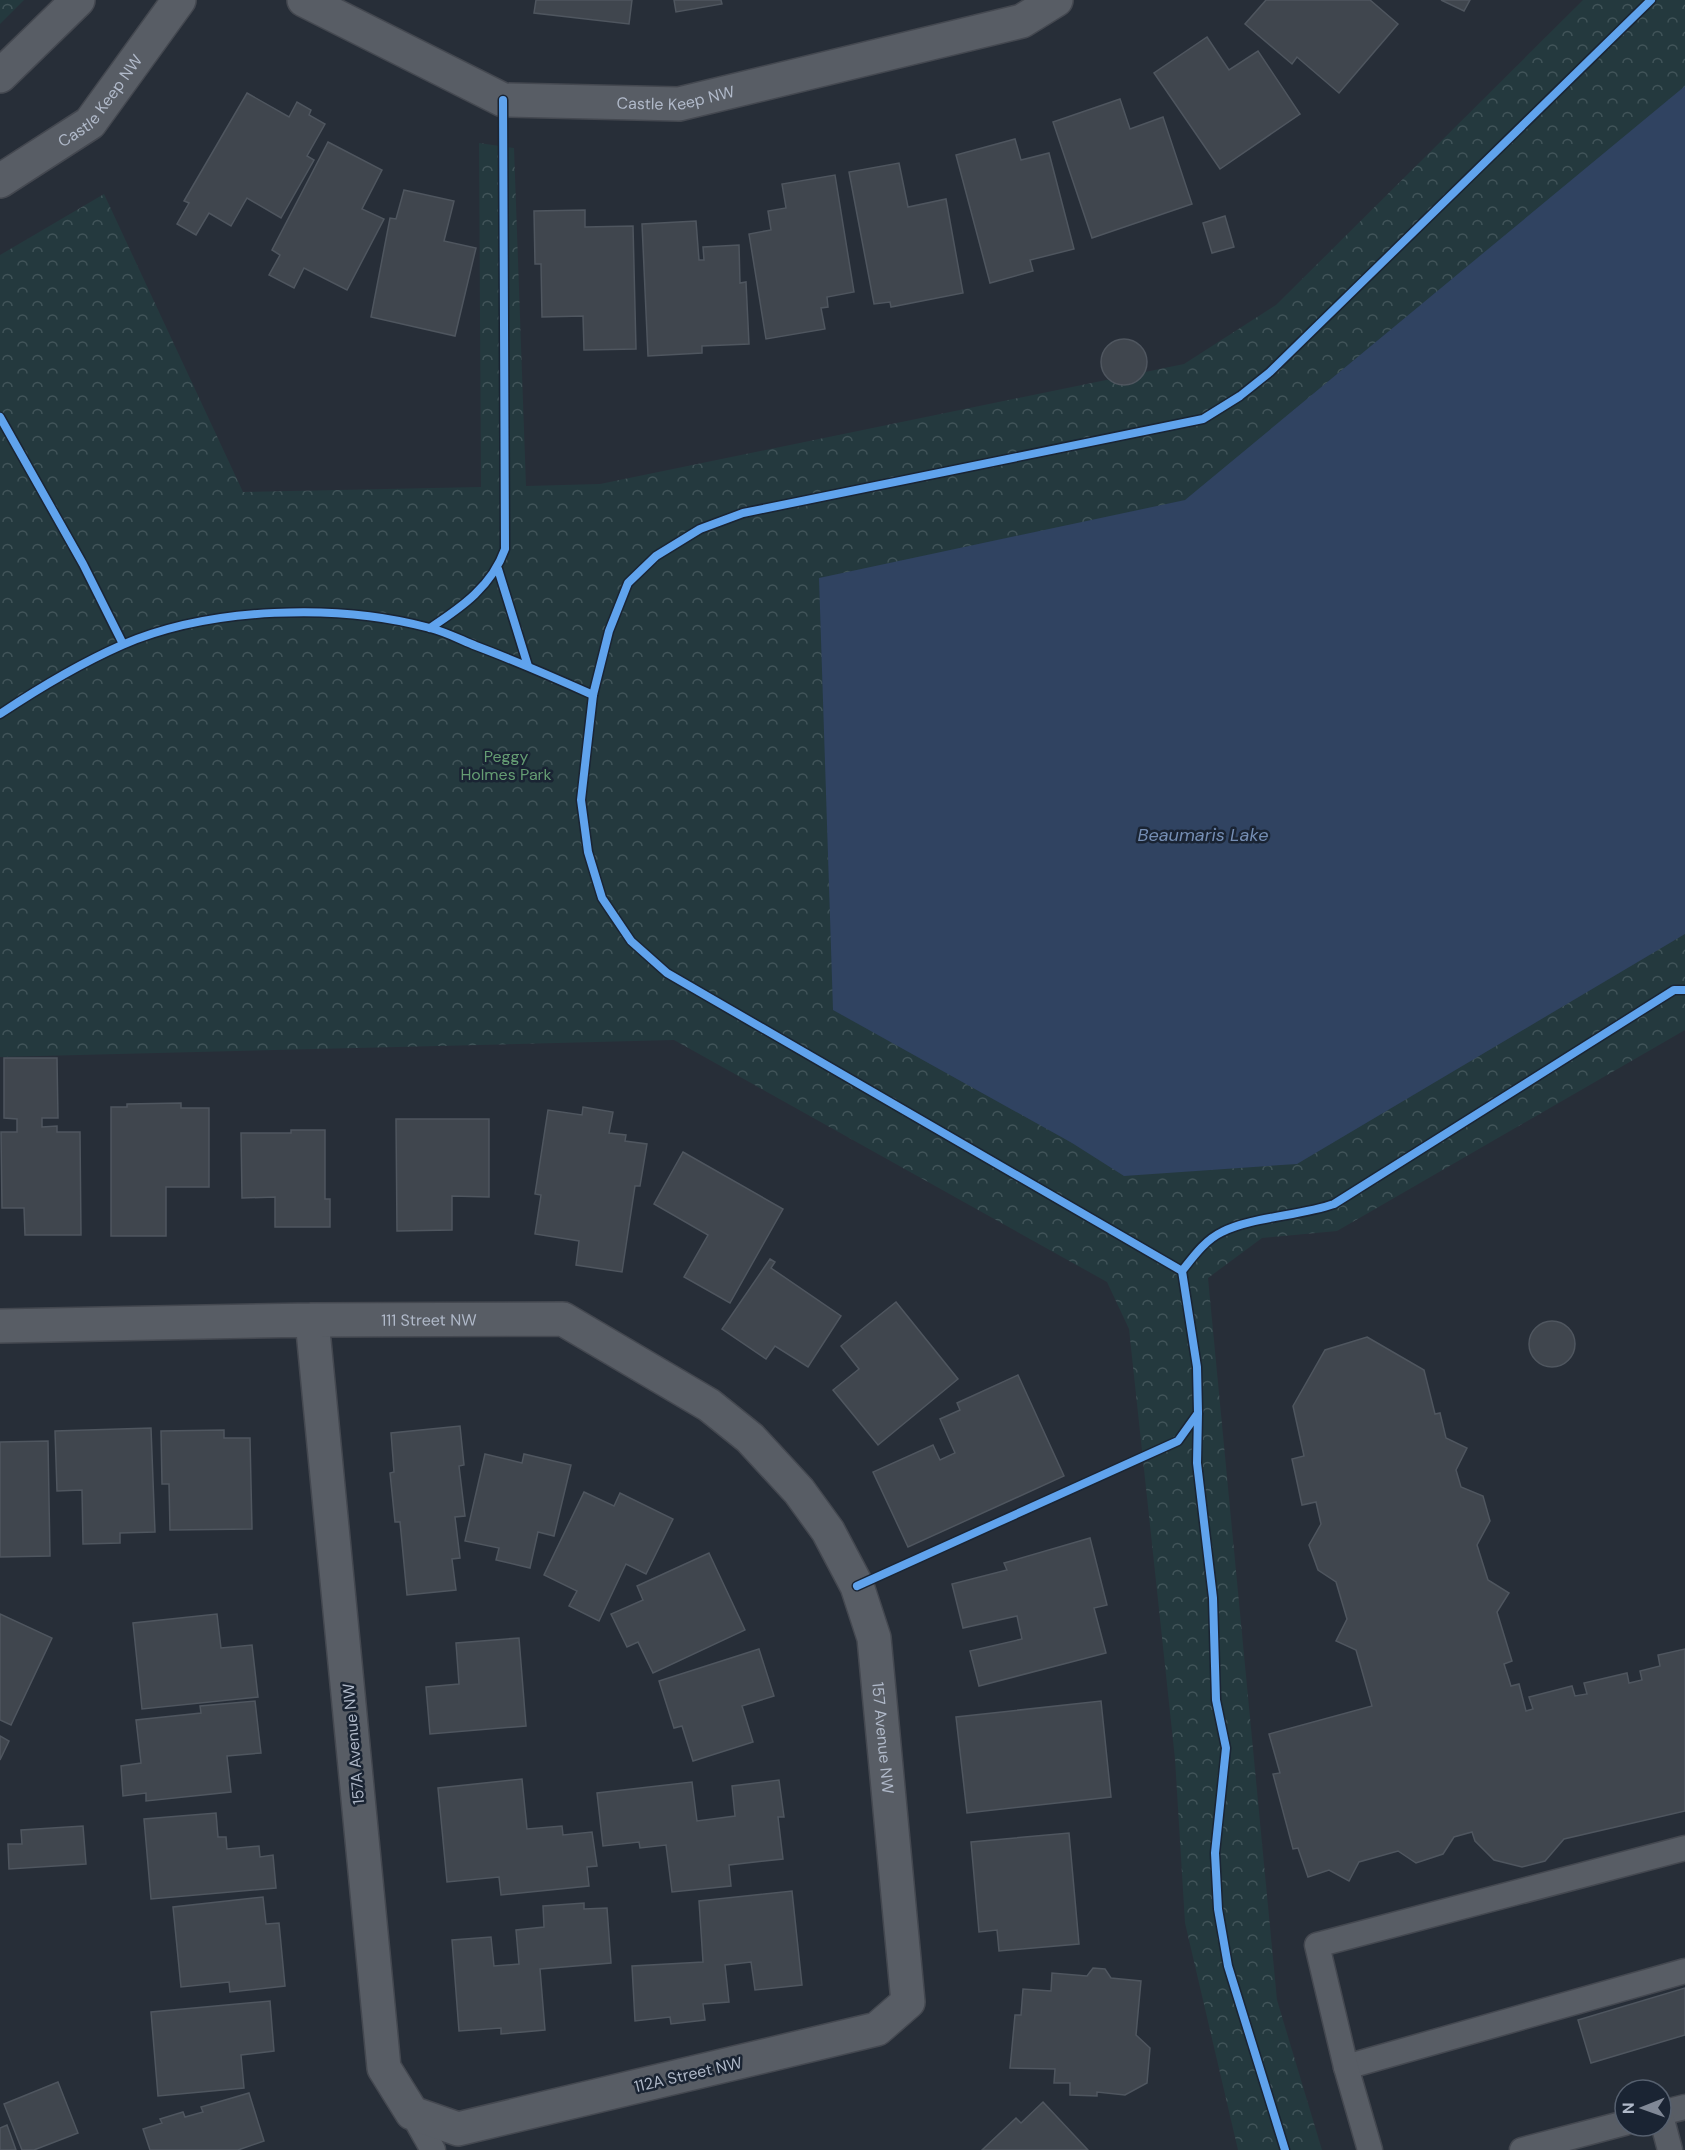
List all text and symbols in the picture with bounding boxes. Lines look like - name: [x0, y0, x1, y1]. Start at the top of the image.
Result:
- street label: Castle Keep NW: [54, 50, 148, 152]
- street label: Castle Keep NW: [617, 81, 737, 115]
- park label: Peggy Holmes Park: [460, 746, 552, 785]
- water label: Beaumaris Lake: [1138, 823, 1268, 847]
- street label: 111 Street NW: [381, 1309, 477, 1331]
- street label: 157 Avenue NW: [867, 1681, 899, 1796]
- street label: 157A Avenue NW: [338, 1682, 369, 1805]
- street label: 112A Street NW: [632, 2052, 745, 2097]
- north arrow: [1613, 2078, 1673, 2138]
- text: N: [1618, 2102, 1639, 2114]

